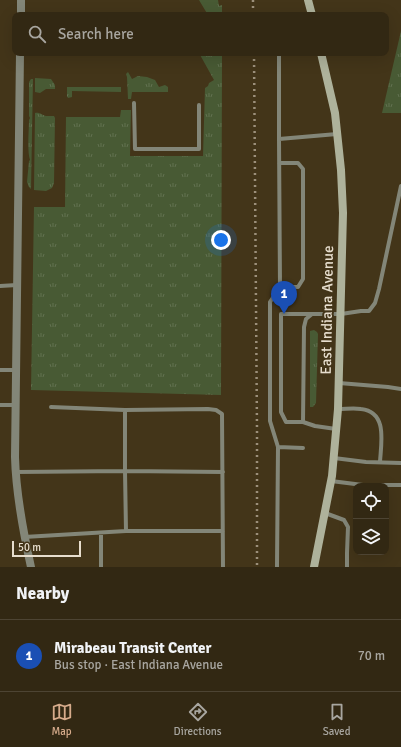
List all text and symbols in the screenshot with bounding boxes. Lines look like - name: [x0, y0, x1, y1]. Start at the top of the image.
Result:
- search box: [12, 12, 389, 56]
- icon: search: [26, 23, 48, 45]
- text: Search here: [58, 25, 134, 43]
- your location: [211, 230, 231, 250]
- street label: East Indiana Avenue: [317, 245, 337, 375]
- pin: 1: [271, 281, 297, 314]
- map controls: [353, 483, 389, 555]
- button: locate: [353, 483, 389, 519]
- button: layers: [353, 519, 389, 555]
- scale bar: [12, 539, 81, 558]
- text: 50 m: [18, 541, 41, 554]
- text: Nearby: [16, 583, 69, 604]
- text: Mirabeau Transit Center: [54, 639, 212, 657]
- text: 1: [25, 648, 33, 664]
- text: 70 m: [358, 648, 385, 664]
- text: Bus stop · East Indiana Avenue: [54, 657, 223, 673]
- tab: Map: [51, 701, 73, 738]
- tab: Directions: [174, 701, 222, 738]
- tab: Saved: [323, 701, 350, 738]

